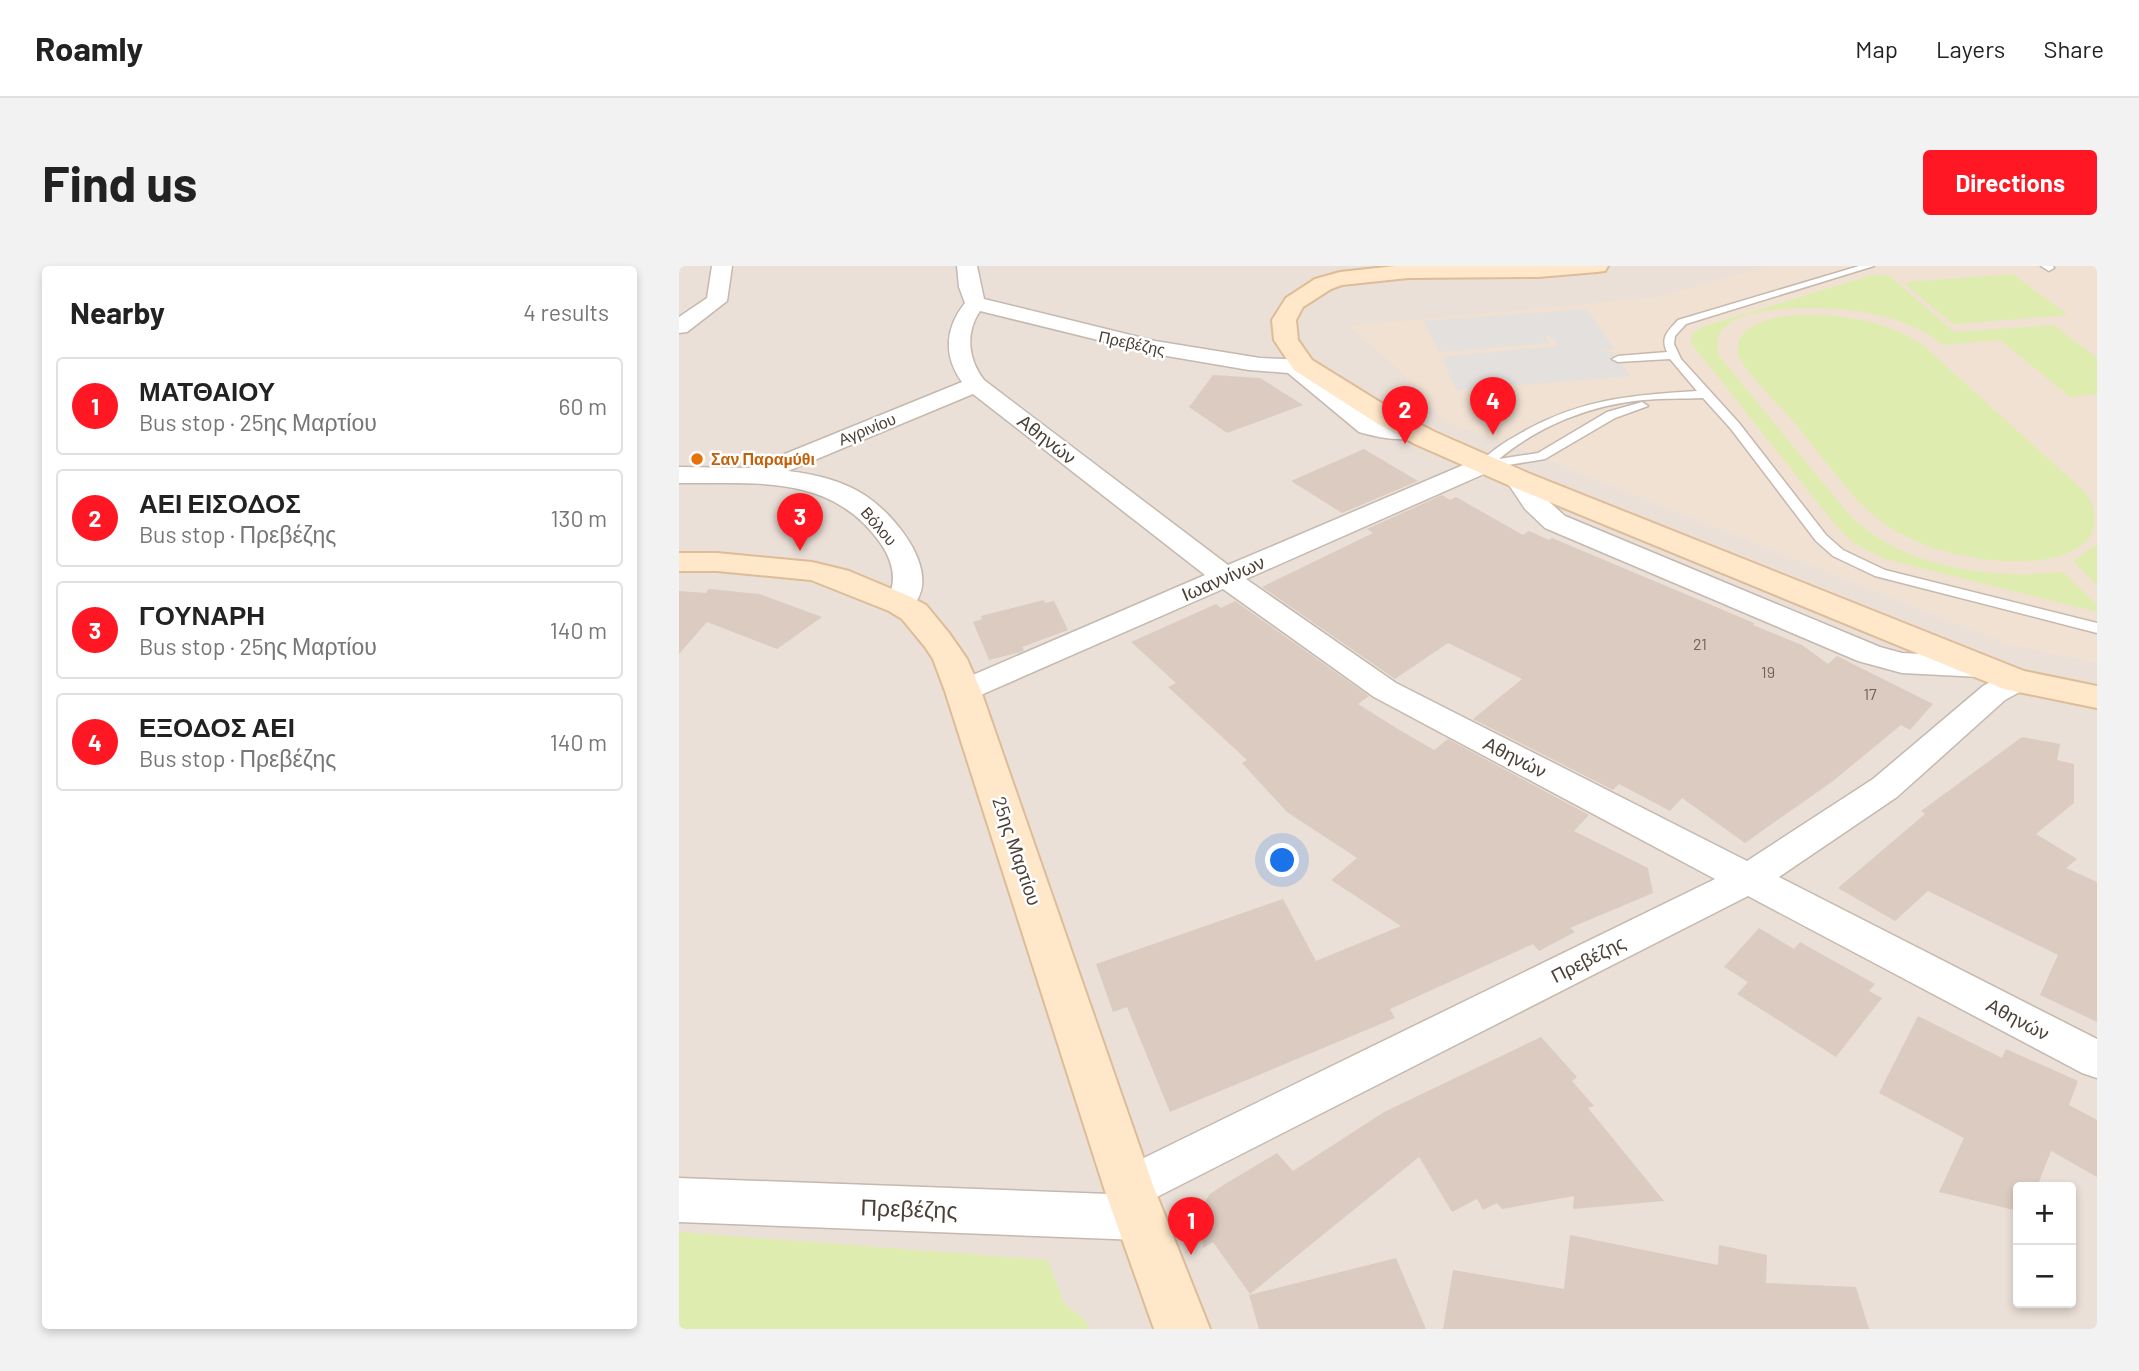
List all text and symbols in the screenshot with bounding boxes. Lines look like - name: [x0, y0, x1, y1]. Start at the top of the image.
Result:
- text: Roamly: [35, 28, 143, 68]
- text: Map: [1855, 34, 1898, 63]
- text: Layers: [1936, 34, 2005, 63]
- text: Share: [2043, 34, 2104, 63]
- button: Directions: [1923, 150, 2097, 215]
- text: Find us: [42, 153, 197, 212]
- text: Nearby: [70, 294, 165, 330]
- text: 4 results: [523, 298, 609, 326]
- street label: Πρεβέζης: [1097, 326, 1167, 360]
- text: ΜΑΤΘΑΙΟΥ: [139, 375, 275, 406]
- pin: 4: [1470, 377, 1516, 435]
- pin: 2: [1382, 386, 1428, 444]
- text: 1: [91, 392, 99, 420]
- text: 60 m: [559, 392, 607, 420]
- text: Bus stop · 25ης Μαρτίου: [139, 408, 377, 436]
- street label: Αγρινίου: [835, 408, 898, 449]
- street label: Αθηνών: [1014, 409, 1081, 468]
- place label: Σαν Παραμύθι: [711, 449, 815, 468]
- marker: Σαν Παραμύθι: [689, 451, 705, 467]
- text: ΑΕΙ ΕΙΣΟΔΟΣ: [139, 487, 301, 518]
- pin: 3: [777, 493, 823, 551]
- street label: Βόλου: [858, 503, 901, 549]
- text: 2: [89, 504, 101, 532]
- text: 130 m: [550, 504, 607, 532]
- text: Bus stop · Πρεβέζης: [139, 520, 336, 548]
- street label: Ιωαννίνων: [1178, 550, 1268, 605]
- text: ΓΟΥΝΑΡΗ: [139, 599, 265, 630]
- text: 3: [89, 616, 101, 644]
- text: 140 m: [550, 616, 607, 644]
- text: Bus stop · 25ης Μαρτίου: [139, 632, 377, 660]
- house number: 21: [1693, 634, 1707, 653]
- house number: 19: [1761, 662, 1775, 681]
- house number: 17: [1863, 684, 1877, 703]
- text: ΕΞΟΔΟΣ ΑΕΙ: [139, 711, 295, 742]
- text: 4: [88, 728, 102, 756]
- text: 140 m: [550, 728, 607, 756]
- street label: Αθηνών: [1480, 731, 1551, 782]
- text: Bus stop · Πρεβέζης: [139, 744, 336, 772]
- street label: 25ης Μαρτίου: [988, 793, 1047, 908]
- your location: [1265, 843, 1299, 877]
- street label: Πρεβέζης: [1547, 930, 1629, 987]
- street label: Αθηνών: [1983, 993, 2054, 1045]
- map controls: [2013, 1182, 2076, 1308]
- button: +: [2013, 1182, 2076, 1245]
- street label: Πρεβέζης: [860, 1192, 958, 1224]
- pin: 1: [1168, 1197, 1214, 1255]
- button: −: [2013, 1245, 2076, 1308]

